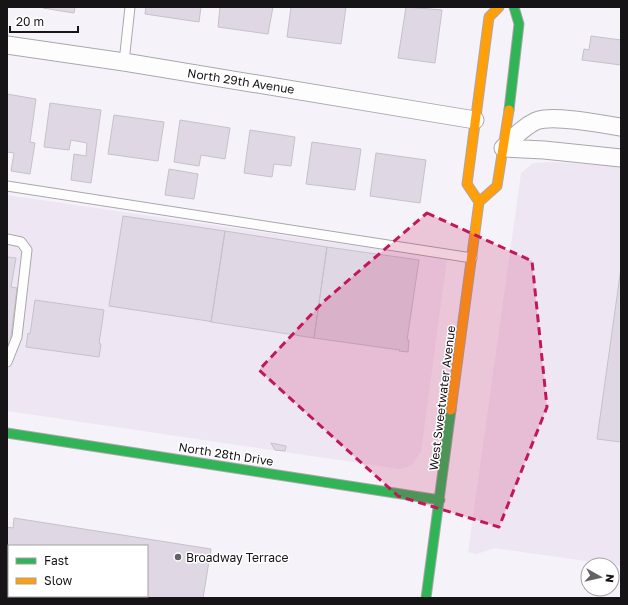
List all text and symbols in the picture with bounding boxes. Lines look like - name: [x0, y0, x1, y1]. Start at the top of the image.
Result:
- scale bar: [10, 8, 78, 34]
- text: 20 m: [16, 14, 44, 29]
- street label: North 29th Avenue: [186, 65, 296, 97]
- street label: West Sweetwater Avenue: [426, 325, 458, 471]
- street label: North 28th Drive: [178, 439, 274, 469]
- legend: [8, 545, 148, 597]
- place label: Broadway Terrace: [186, 550, 289, 565]
- marker: Broadway Terrace: [173, 552, 183, 562]
- text: Fast: [44, 553, 69, 568]
- north arrow: [580, 557, 620, 597]
- text: Slow: [44, 573, 72, 588]
- text: N: [603, 573, 617, 584]

